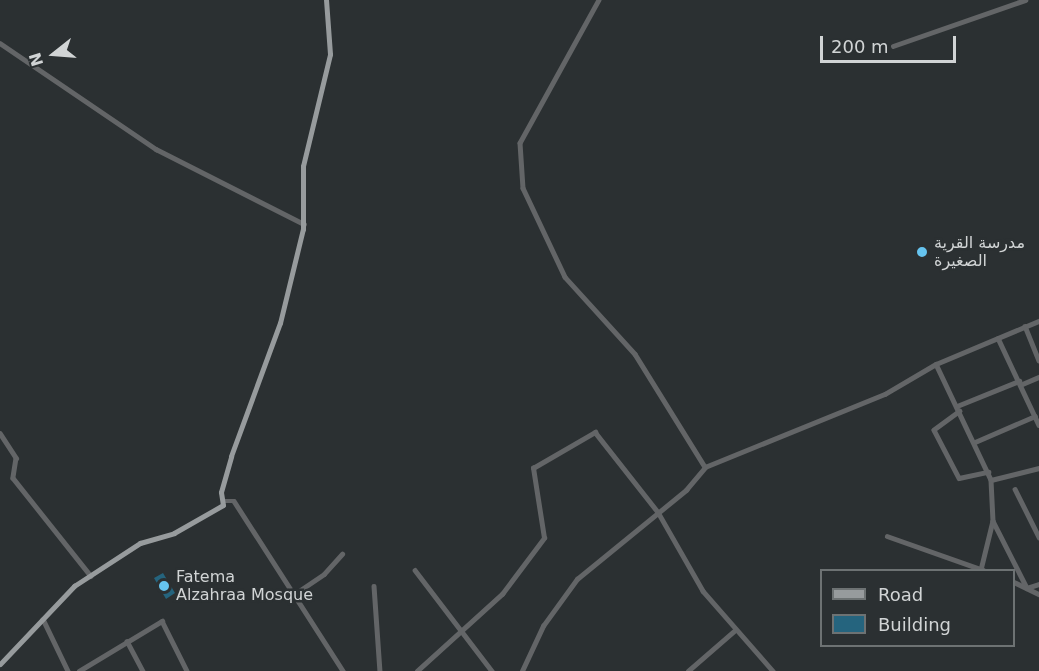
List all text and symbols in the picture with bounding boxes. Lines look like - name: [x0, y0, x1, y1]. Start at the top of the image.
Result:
- north arrow: [24, 24, 84, 84]
- scale bar: [823, 24, 960, 62]
- text: 200 m: [831, 36, 889, 57]
- text: N: [25, 50, 47, 69]
- place label: مدرسة القرية الصغيرة: [934, 233, 1025, 271]
- marker: مدرسة القرية الصغيرة: [915, 245, 929, 259]
- place label: Fatema Alzahraa Mosque: [176, 567, 313, 605]
- legend: [820, 569, 1015, 647]
- marker: Fatema Alzahraa Mosque: [157, 579, 171, 593]
- text: Road: [878, 584, 923, 605]
- text: Building: [878, 614, 951, 635]

